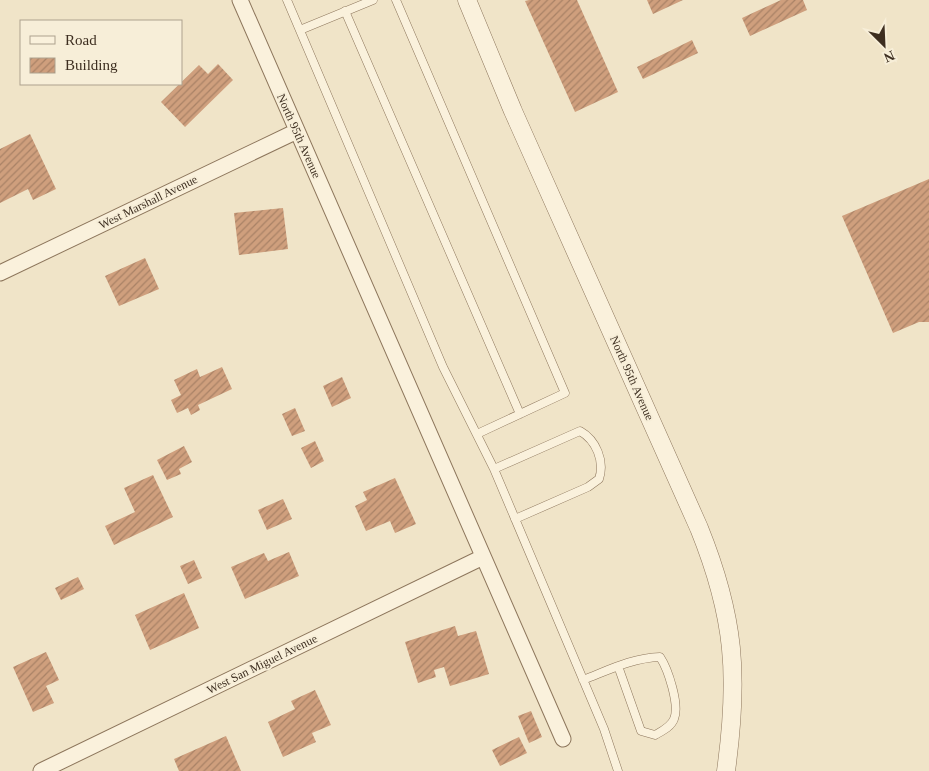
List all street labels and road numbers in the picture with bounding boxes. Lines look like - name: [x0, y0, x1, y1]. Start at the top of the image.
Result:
- street label: North 95th Avenue: [274, 92, 324, 180]
- street label: West Marshall Avenue: [96, 172, 200, 232]
- street label: North 95th Avenue: [607, 334, 657, 422]
- street label: West San Miguel Avenue: [204, 631, 320, 697]

